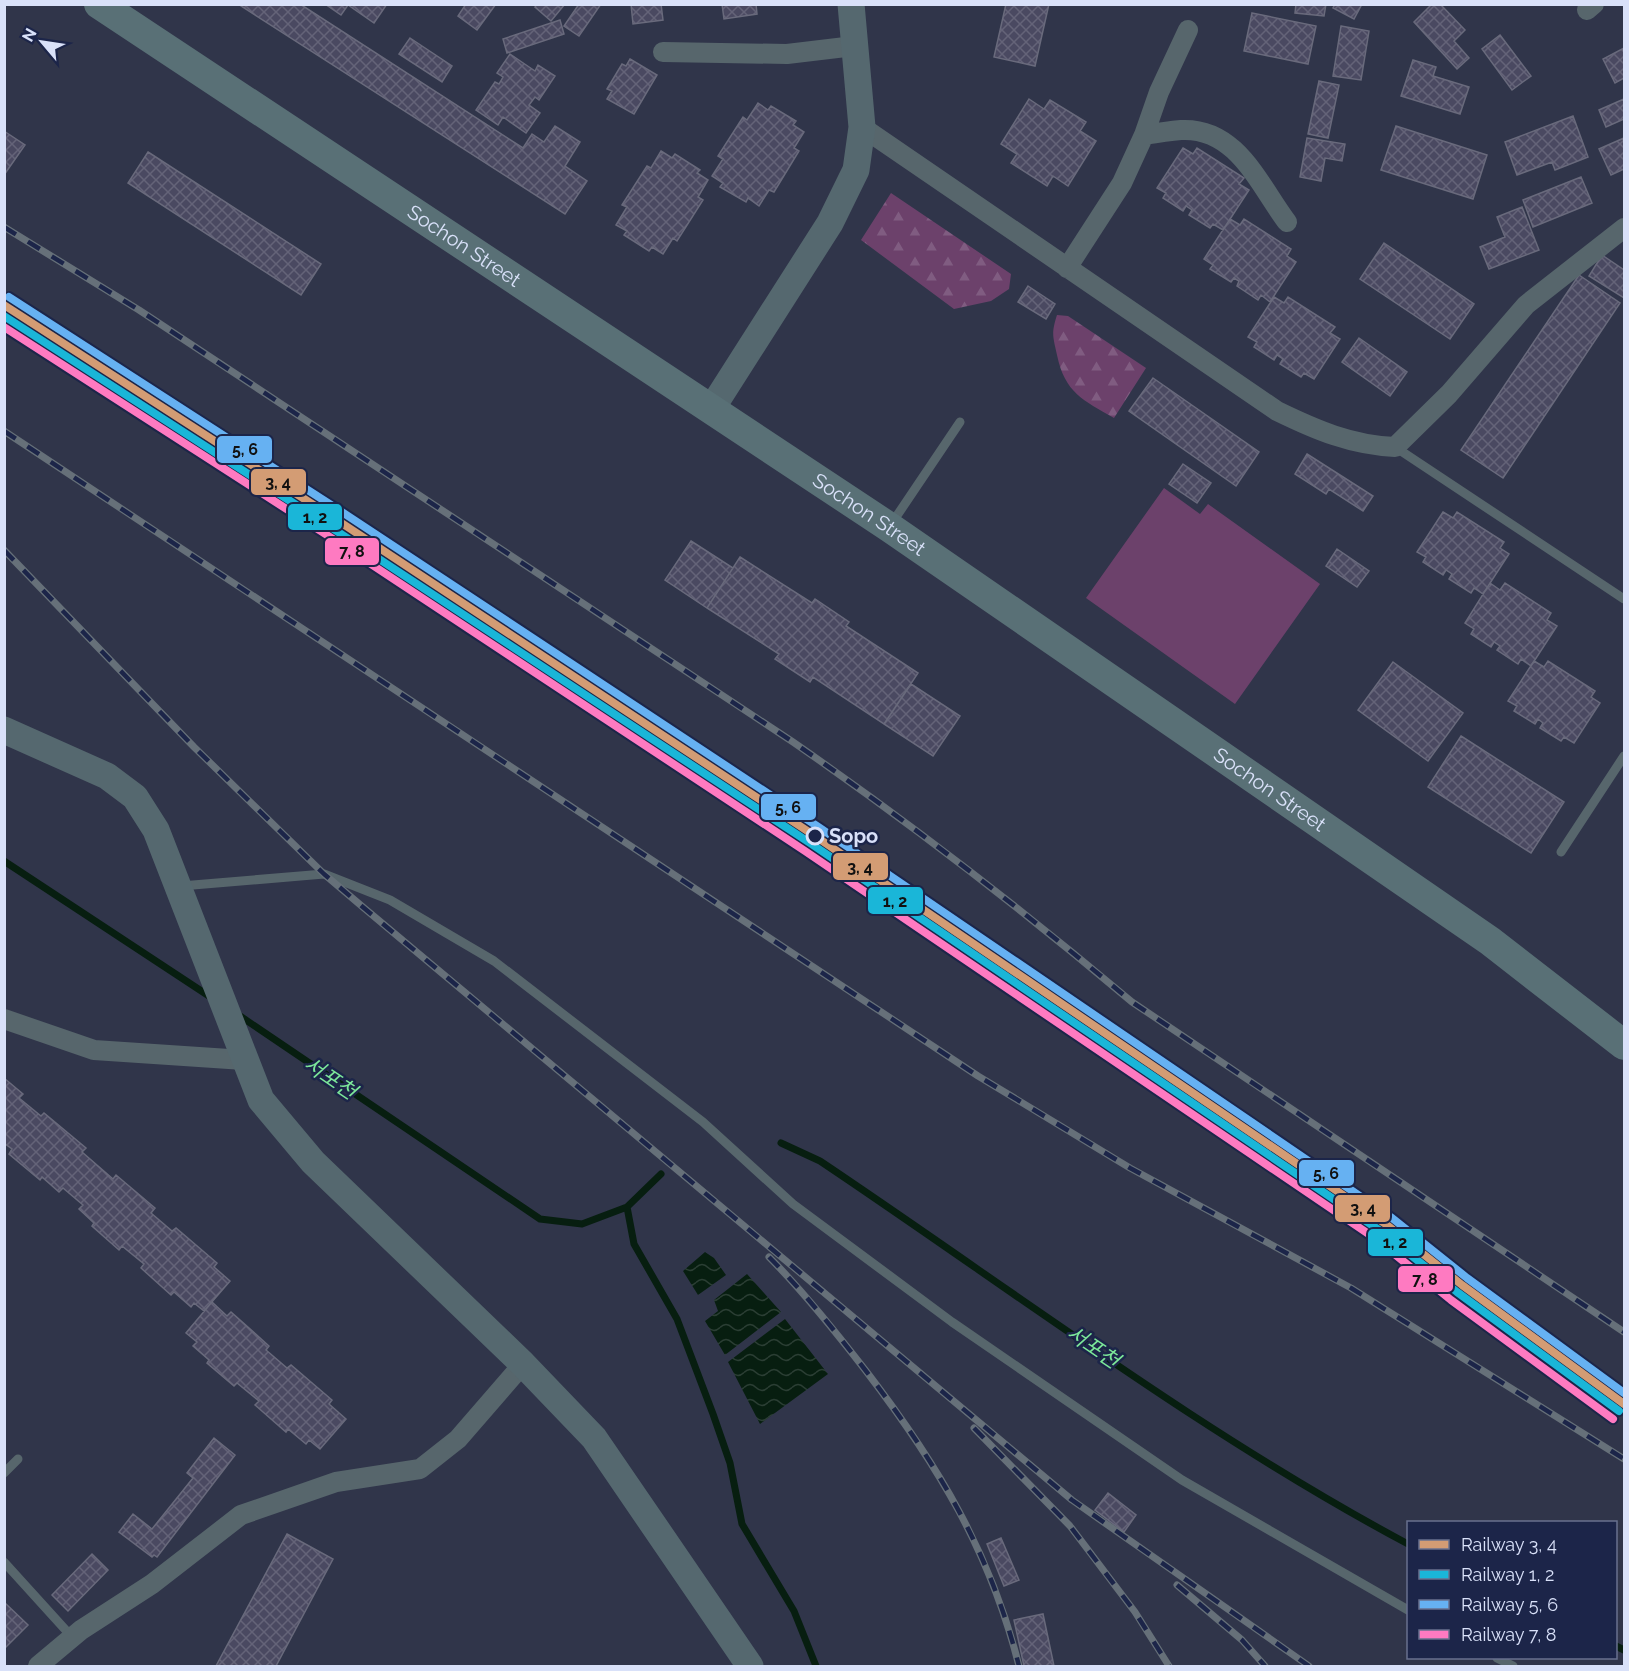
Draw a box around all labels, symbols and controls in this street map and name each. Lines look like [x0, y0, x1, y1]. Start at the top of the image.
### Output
north arrow [12, 12, 72, 72]
text: N [18, 25, 41, 45]
street label: Sochon Street [403, 200, 526, 292]
line badge: 5, 6 [216, 435, 273, 464]
text: 5, 6 [232, 440, 258, 459]
line badge: 3, 4 [250, 468, 307, 496]
street label: Sochon Street [808, 468, 931, 561]
text: 3, 4 [265, 473, 291, 492]
line badge: 1, 2 [287, 503, 343, 531]
text: 1, 2 [303, 508, 327, 527]
line badge: 7, 8 [324, 537, 380, 566]
text: 7, 8 [339, 542, 365, 561]
street label: Sochon Street [1209, 742, 1331, 837]
line badge: 5, 6 [760, 793, 817, 821]
text: 5, 6 [775, 798, 801, 817]
place label: Sopo [829, 824, 878, 848]
marker: Sopo [806, 827, 824, 845]
line badge: 3, 4 [832, 852, 889, 881]
text: 3, 4 [847, 858, 873, 877]
line badge: 1, 2 [867, 886, 924, 915]
text: 1, 2 [883, 892, 907, 911]
water label: 서포천 [299, 1051, 364, 1106]
line badge: 5, 6 [1298, 1159, 1355, 1187]
text: 5, 6 [1313, 1164, 1339, 1183]
line badge: 3, 4 [1334, 1194, 1391, 1223]
text: 3, 4 [1350, 1199, 1376, 1218]
line badge: 1, 2 [1367, 1228, 1424, 1257]
text: 1, 2 [1383, 1233, 1407, 1252]
line badge: 7, 8 [1397, 1265, 1454, 1293]
text: 7, 8 [1412, 1270, 1438, 1289]
water label: 서포천 [1062, 1320, 1127, 1375]
legend [1407, 1521, 1617, 1659]
text: Railway 3, 4 [1461, 1534, 1557, 1555]
text: Railway 1, 2 [1461, 1564, 1554, 1585]
text: Railway 5, 6 [1461, 1594, 1558, 1615]
text: Railway 7, 8 [1461, 1624, 1557, 1645]

